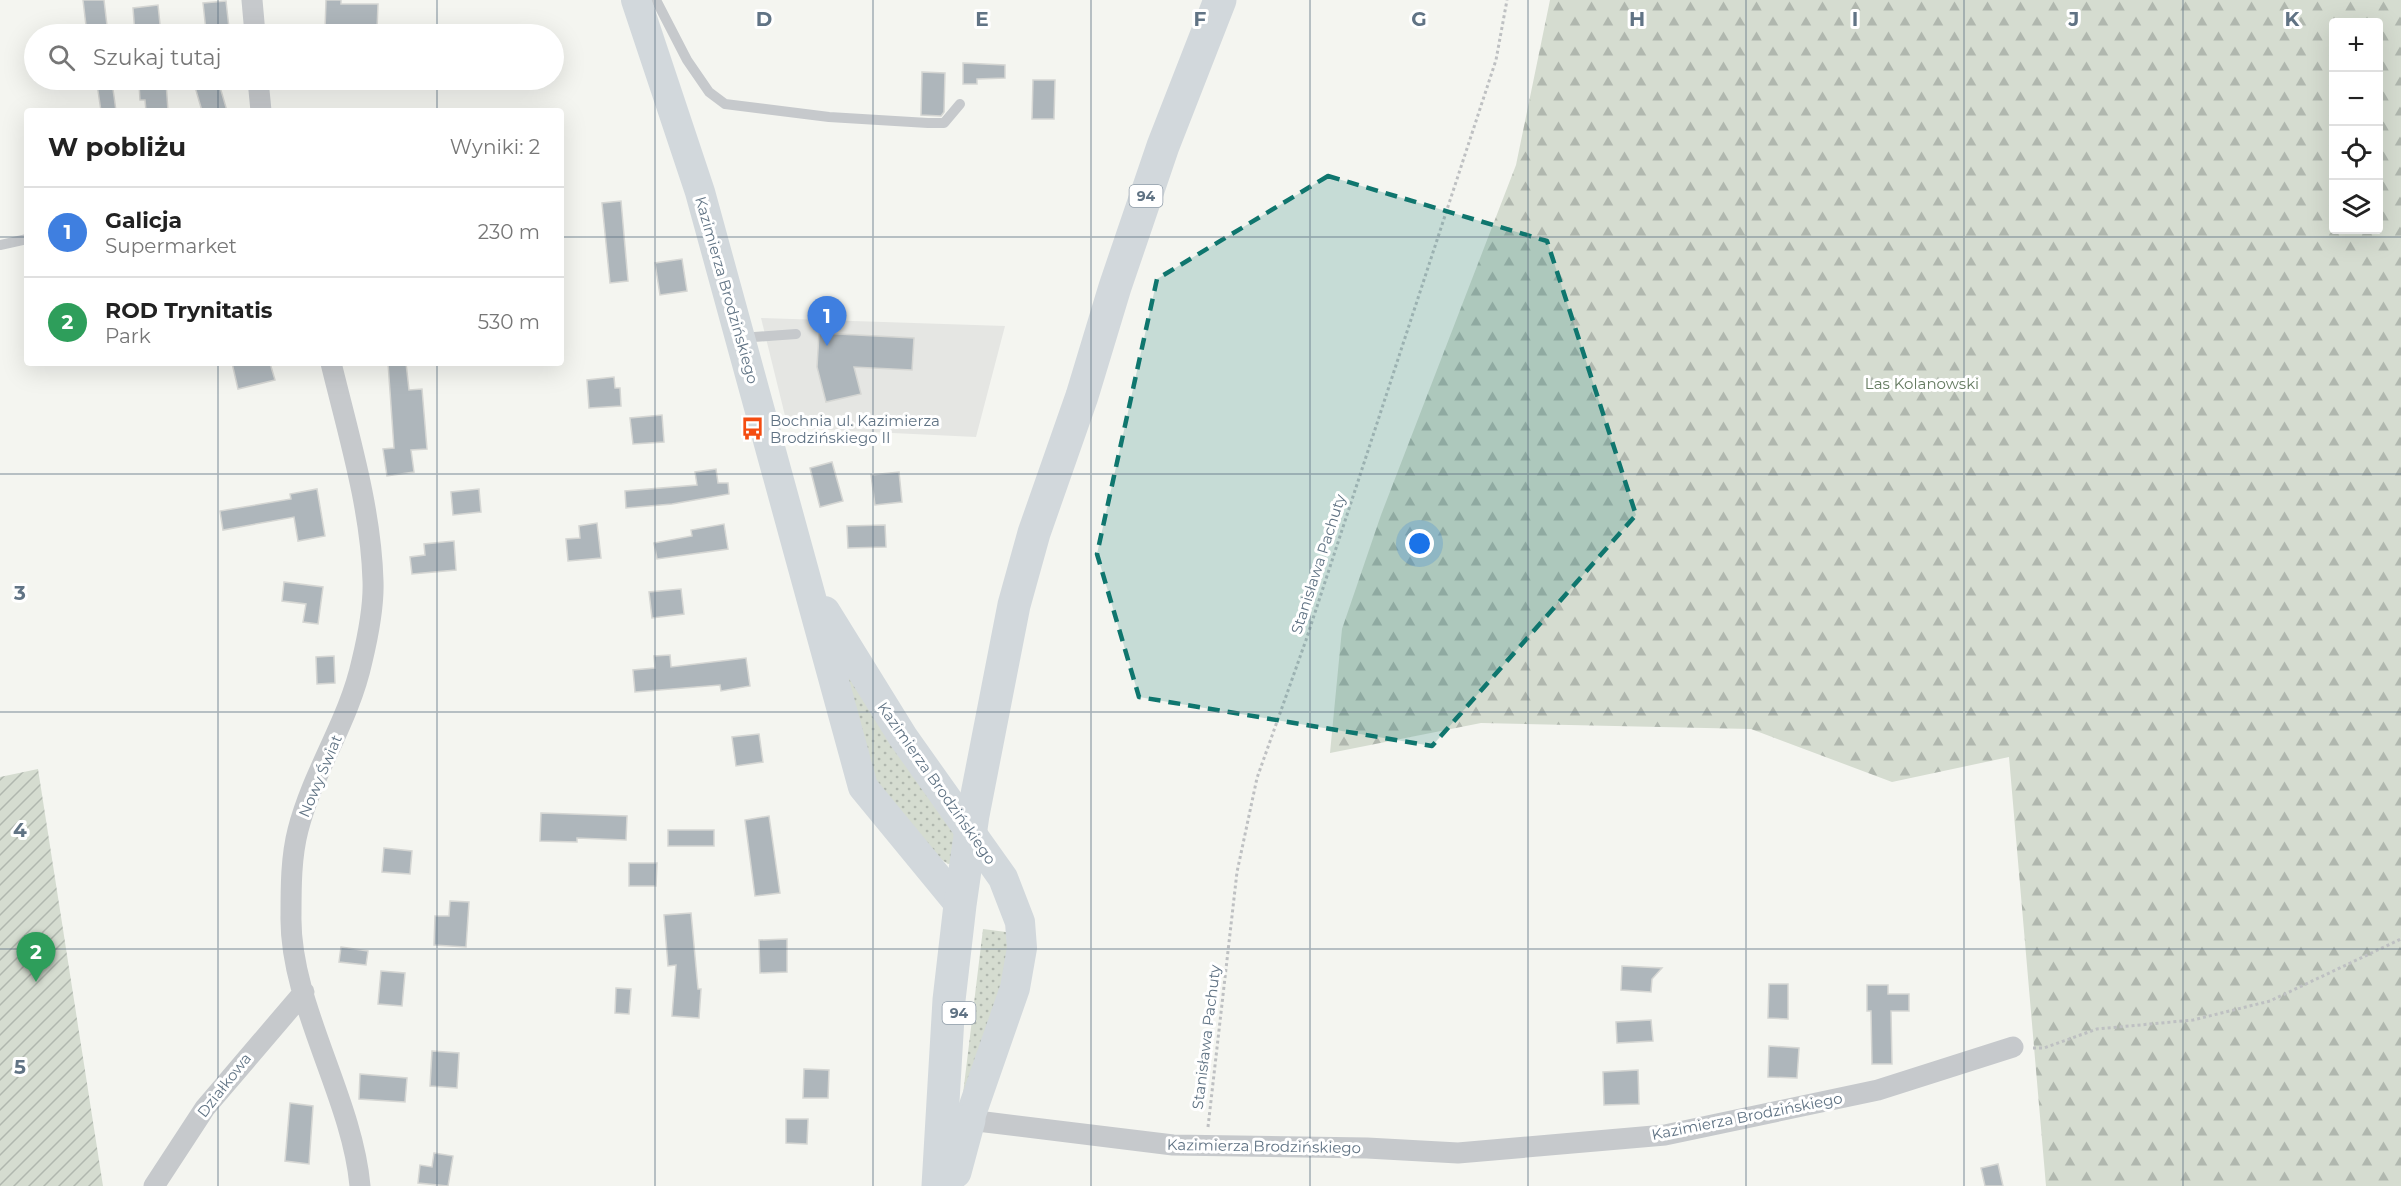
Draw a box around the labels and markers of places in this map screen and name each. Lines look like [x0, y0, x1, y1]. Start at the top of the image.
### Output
pin: 1 [808, 296, 846, 346]
place label: Bochnia ul. Kazimierza Brodzińskiego II [770, 411, 940, 447]
bus stop icon: Bochnia ul. Kazimierza Brodzińskiego II [739, 416, 765, 442]
pin: 2 [16, 932, 56, 982]

